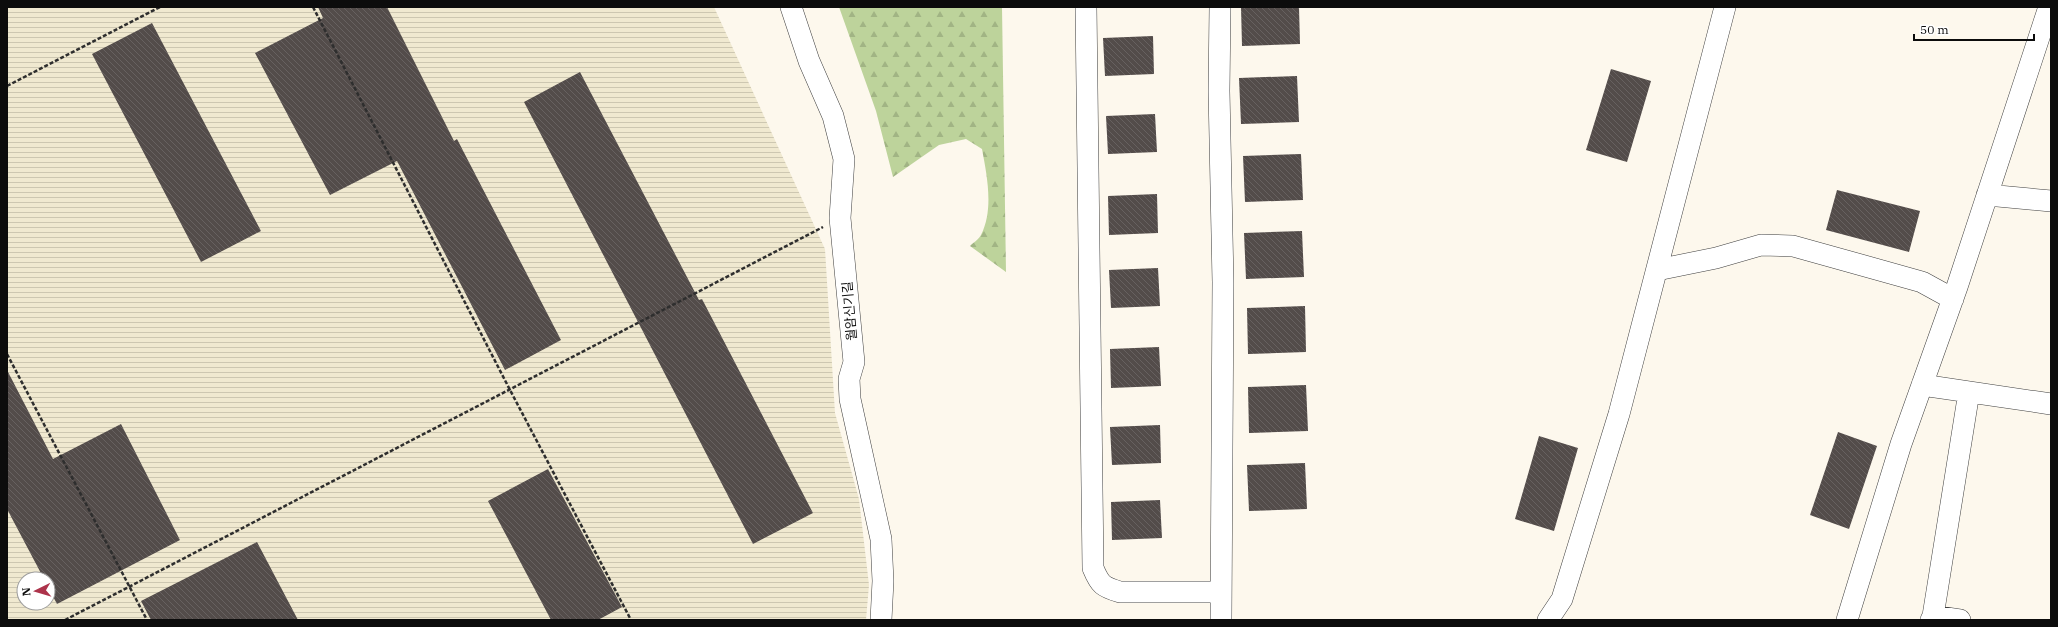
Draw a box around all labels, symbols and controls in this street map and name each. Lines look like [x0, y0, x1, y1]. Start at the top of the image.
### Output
scale bar [1914, 16, 2034, 42]
text: 50 m [1920, 22, 1949, 37]
street label: 월암신기길 [838, 280, 861, 341]
north arrow [16, 571, 56, 611]
text: N [19, 587, 33, 597]

